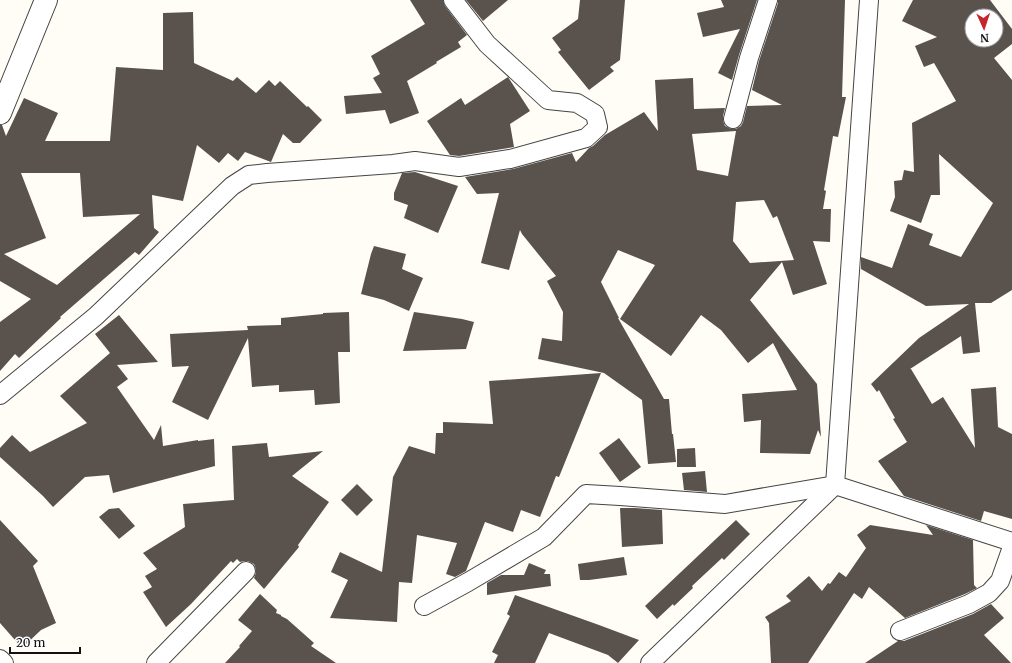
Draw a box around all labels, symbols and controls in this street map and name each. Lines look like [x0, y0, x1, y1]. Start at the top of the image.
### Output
north arrow [964, 8, 1004, 48]
text: N [980, 31, 989, 45]
scale bar [10, 629, 80, 655]
text: 20 m [16, 635, 45, 650]

